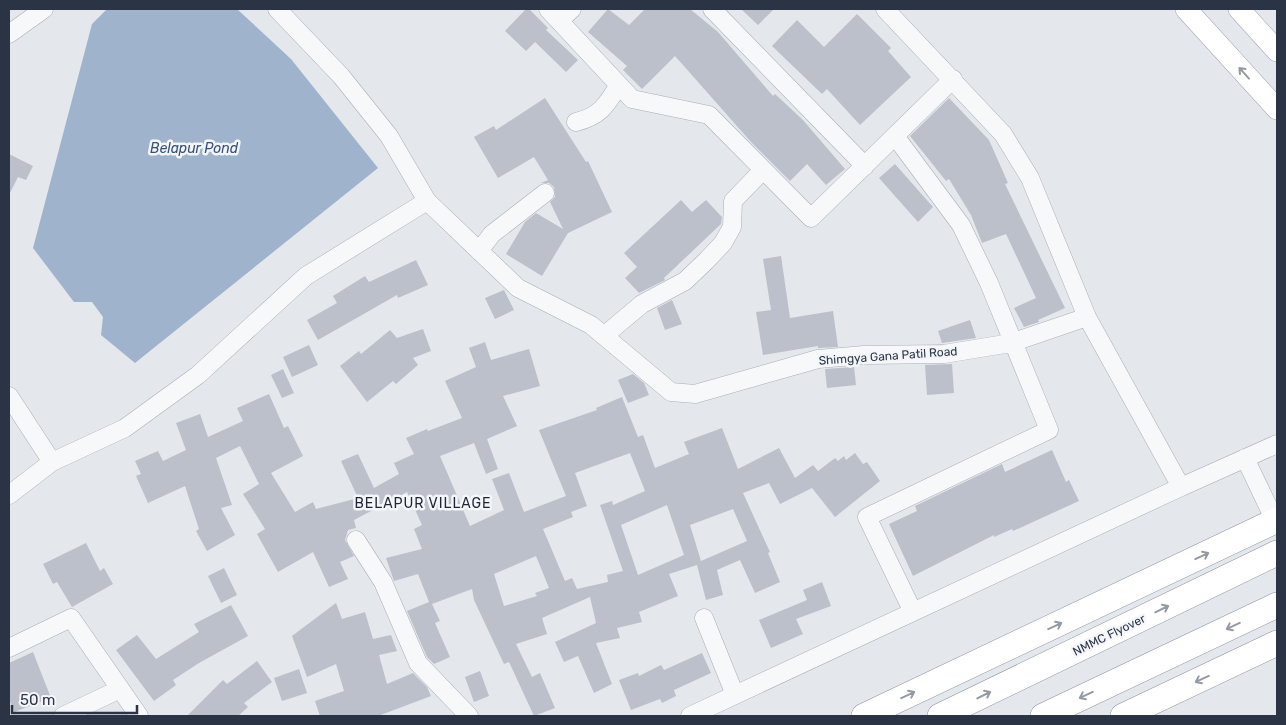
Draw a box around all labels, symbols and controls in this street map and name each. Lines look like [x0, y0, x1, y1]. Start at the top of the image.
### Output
one-way arrow [1239, 67, 1250, 80]
water label: Belapur Pond [150, 140, 239, 157]
street label: Shimgya Gana Patil Road [818, 344, 958, 368]
district label: BELAPUR VILLAGE [354, 495, 492, 512]
one-way arrow [1194, 551, 1209, 560]
one-way arrow [1154, 604, 1169, 613]
street label: NMMC Flyover [1070, 611, 1148, 659]
one-way arrow [1047, 620, 1062, 630]
one-way arrow [1226, 621, 1241, 631]
one-way arrow [1195, 675, 1210, 684]
scale bar [12, 682, 138, 714]
one-way arrow [901, 690, 916, 700]
one-way arrow [976, 690, 991, 699]
text: 50 m [20, 691, 55, 709]
one-way arrow [1079, 691, 1094, 701]

